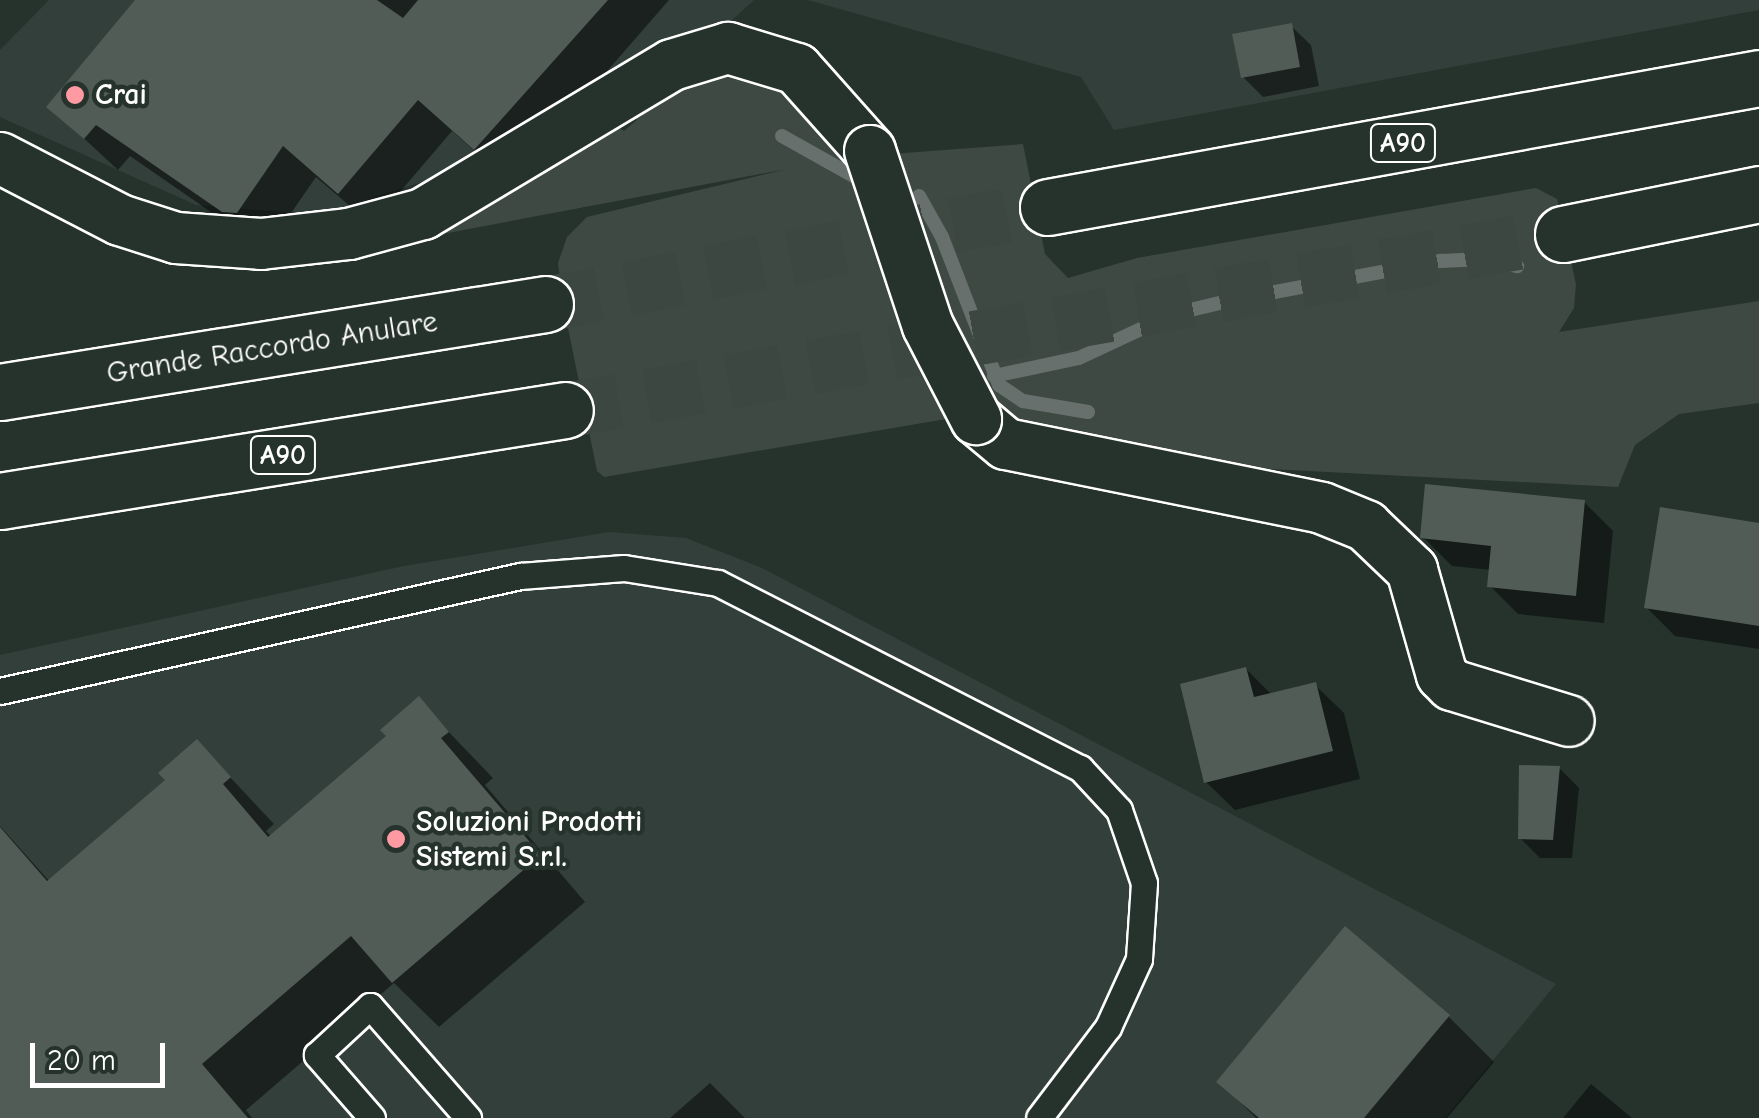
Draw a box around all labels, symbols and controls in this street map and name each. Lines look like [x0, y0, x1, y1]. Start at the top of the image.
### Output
place label: Crai [95, 77, 147, 113]
marker: Crai [64, 84, 86, 106]
road number: A90 [1368, 120, 1438, 166]
street label: Grande Raccordo Anulare [104, 304, 440, 392]
road number: A90 [248, 432, 318, 478]
place label: Soluzioni Prodotti Sistemi S.r.l. [416, 804, 642, 874]
marker: Soluzioni Prodotti Sistemi S.r.l. [385, 828, 407, 850]
scale bar [35, 1023, 170, 1085]
text: 20 m [47, 1043, 116, 1078]

